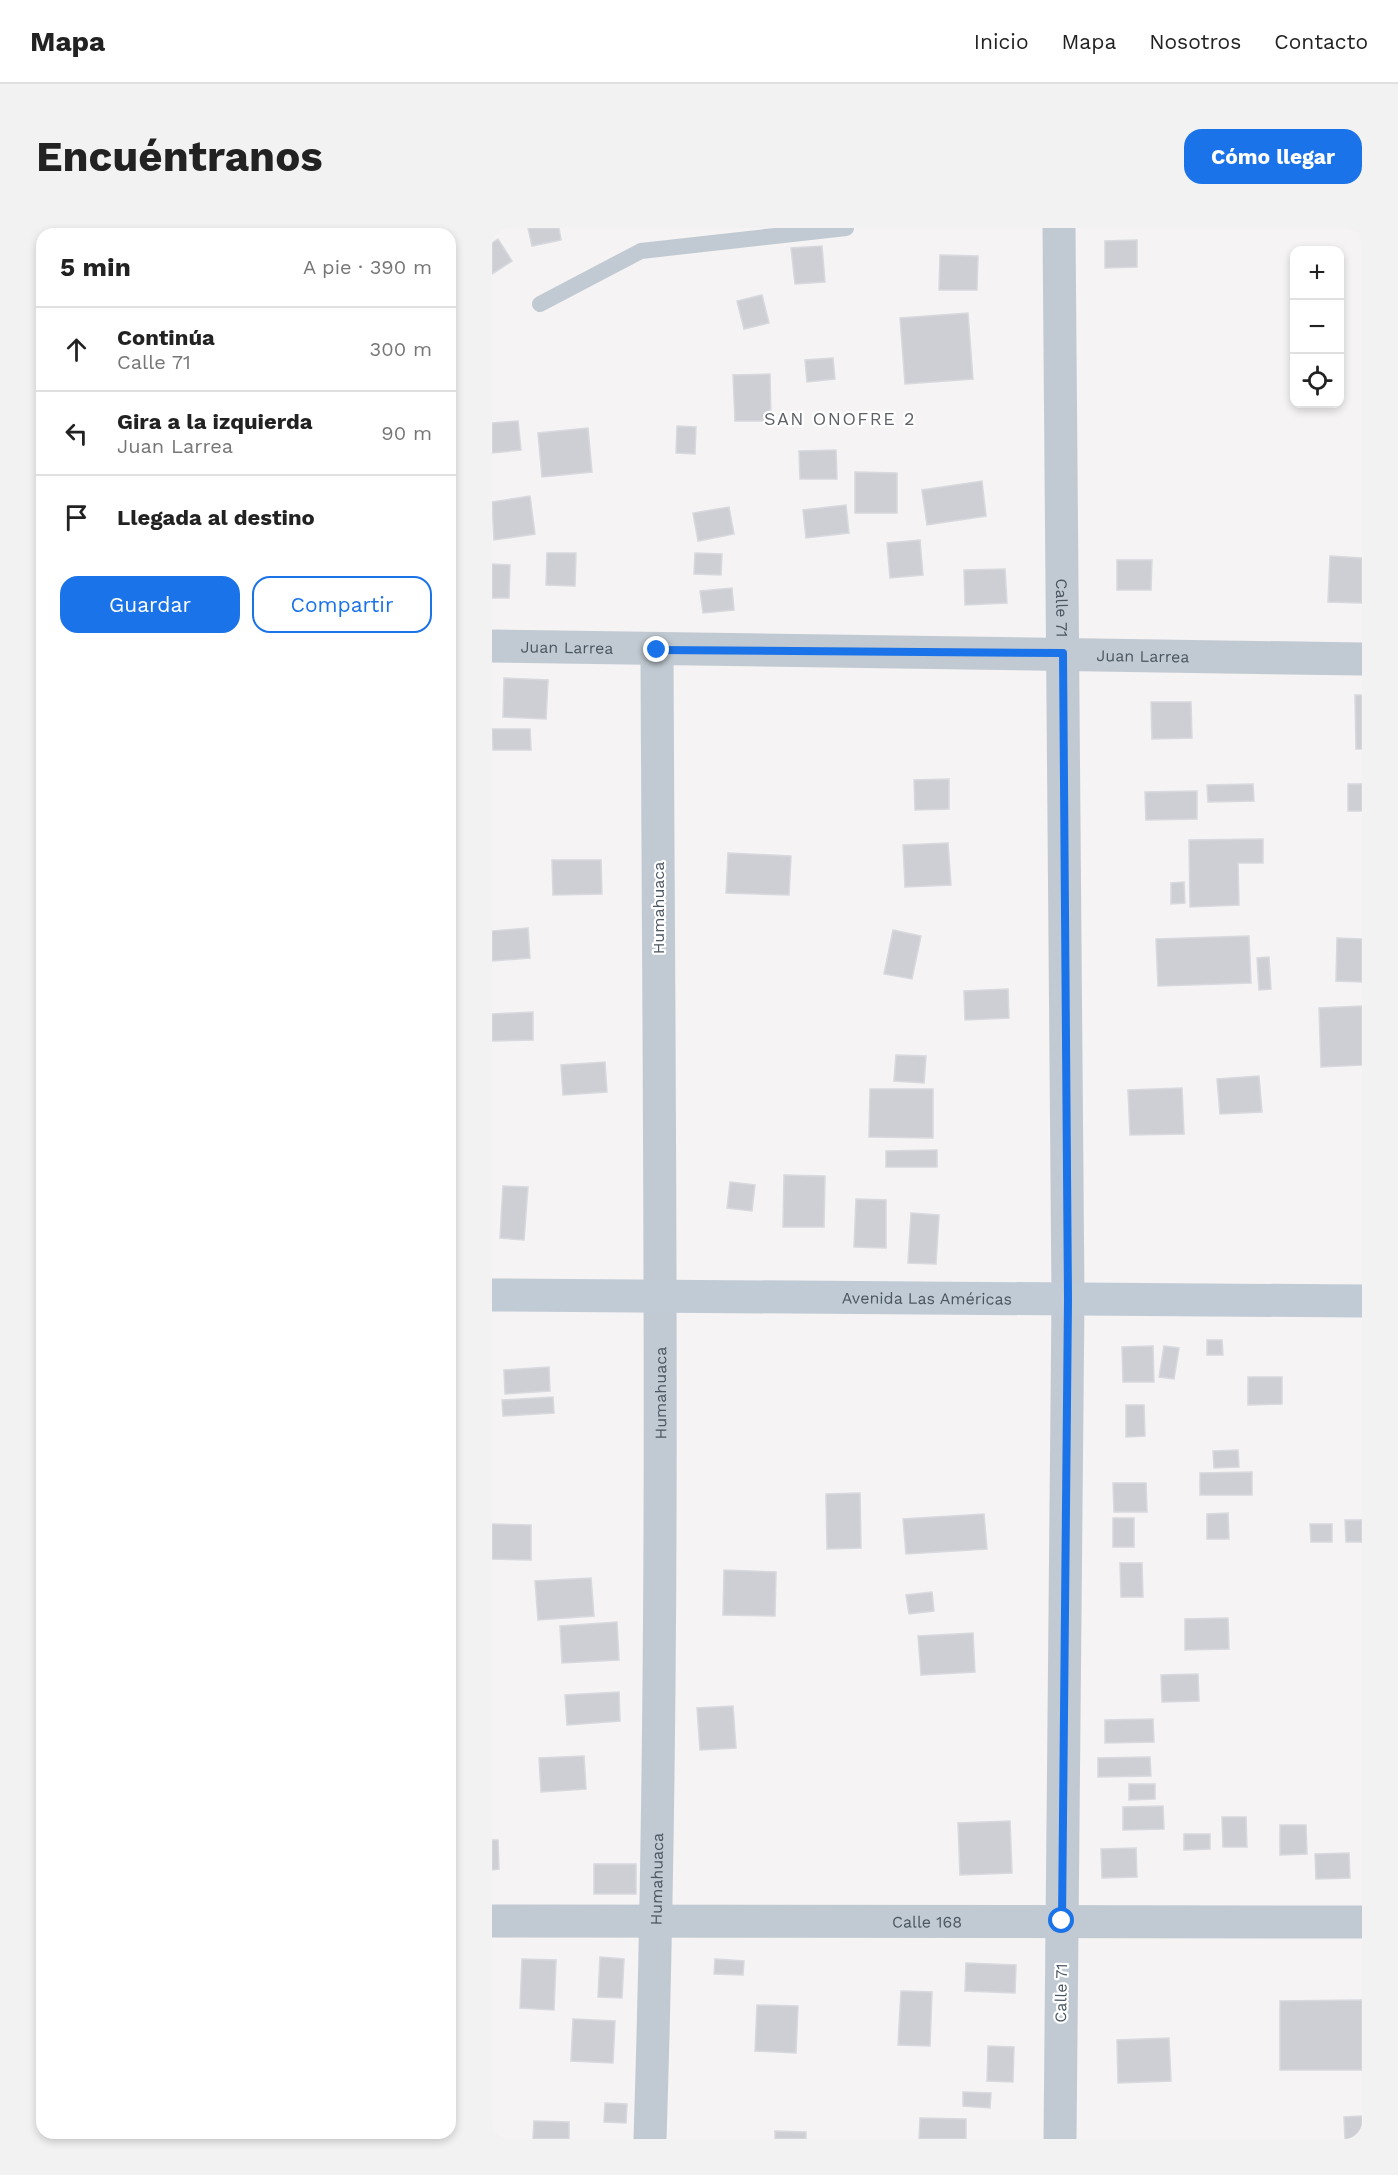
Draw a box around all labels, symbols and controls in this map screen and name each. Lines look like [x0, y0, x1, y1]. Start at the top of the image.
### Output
text: Mapa [30, 25, 105, 58]
text: Inicio [974, 29, 1029, 54]
text: Mapa [1062, 29, 1116, 54]
text: Nosotros [1149, 29, 1241, 54]
text: Contacto [1274, 29, 1368, 54]
button: Cómo llegar [1184, 129, 1362, 184]
text: Encuéntranos [36, 132, 323, 181]
map controls [1290, 246, 1344, 408]
button: + [1290, 246, 1344, 300]
text: 5 min [60, 252, 131, 282]
text: A pie · 390 m [303, 255, 432, 279]
button: − [1290, 300, 1344, 354]
text: Continúa [117, 325, 215, 350]
icon: ahead [60, 333, 93, 366]
text: 300 m [370, 337, 432, 361]
text: Calle 71 [117, 350, 191, 374]
button: locate [1290, 354, 1344, 408]
district label: SAN ONOFRE 2 [764, 408, 916, 429]
text: Gira a la izquierda [117, 409, 313, 434]
icon: left [60, 417, 93, 450]
text: 90 m [381, 421, 432, 445]
text: Juan Larrea [117, 434, 233, 458]
icon: arrive [60, 501, 93, 534]
text: Llegada al destino [117, 505, 315, 530]
button: Guardar [60, 576, 240, 633]
button: Compartir [252, 576, 432, 633]
street label: Calle 71 [1052, 578, 1072, 638]
route end [643, 636, 669, 662]
street label: Juan Larrea [520, 637, 614, 657]
street label: Juan Larrea [1096, 646, 1190, 666]
street label: Humahuaca [649, 862, 668, 954]
street label: Avenida Las Américas [842, 1288, 1012, 1308]
street label: Humahuaca [651, 1347, 670, 1439]
street label: Humahuaca [646, 1833, 667, 1926]
route start [1048, 1907, 1074, 1933]
street label: Calle 168 [892, 1912, 962, 1931]
street label: Calle 71 [1051, 1963, 1071, 2023]

